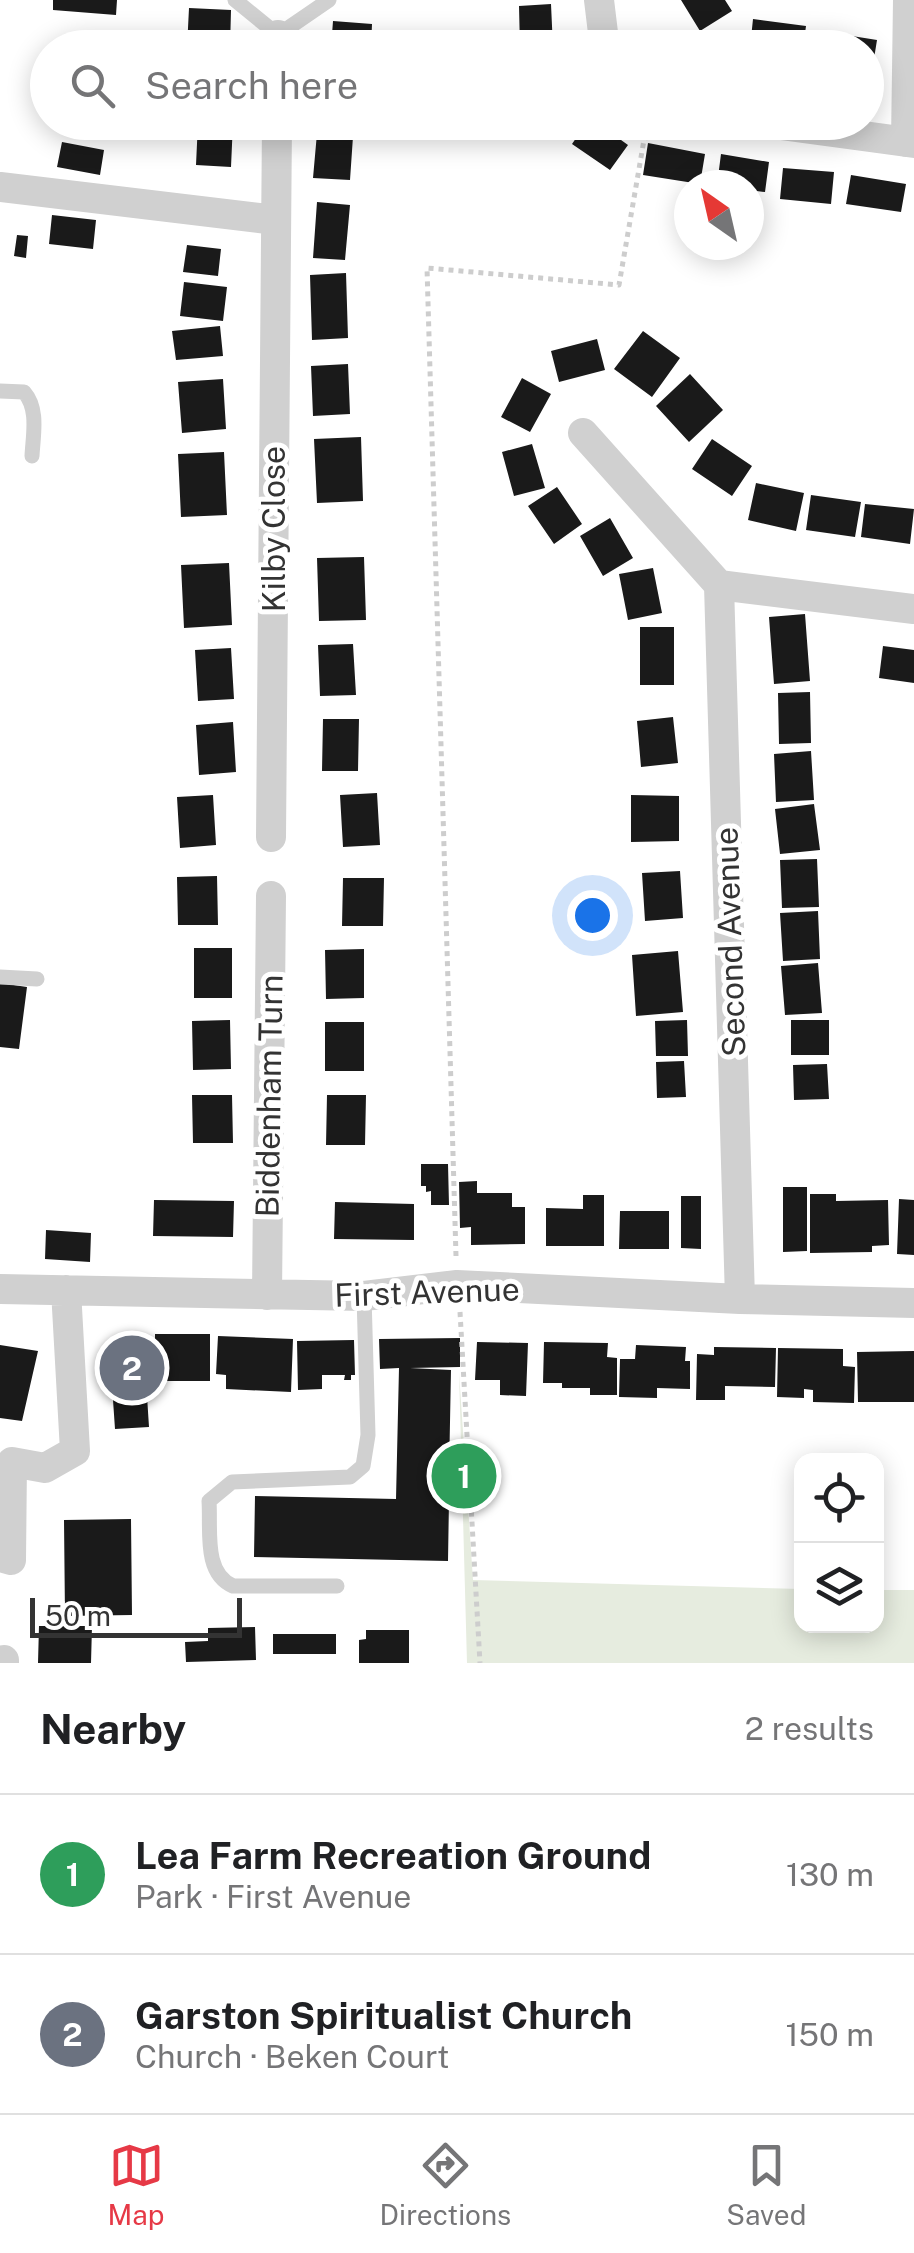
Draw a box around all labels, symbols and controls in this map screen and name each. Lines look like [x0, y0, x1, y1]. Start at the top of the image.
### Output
search box [30, 30, 884, 140]
icon: search [65, 58, 120, 113]
text: Search here [145, 63, 358, 108]
north arrow [674, 170, 764, 260]
street label: Kilby Close [255, 446, 292, 612]
street label: Second Avenue [707, 826, 753, 1058]
your location [567, 890, 618, 941]
street label: Biddenham Turn [248, 974, 290, 1218]
street label: First Avenue [334, 1270, 520, 1314]
pin: 2 [100, 1330, 164, 1406]
pin: 1 [432, 1438, 496, 1514]
map controls [794, 1453, 884, 1633]
button: locate [794, 1453, 884, 1543]
button: layers [794, 1543, 884, 1633]
scale bar [30, 1593, 242, 1638]
text: 50 m [45, 1599, 111, 1632]
text: Nearby [40, 1704, 186, 1753]
text: 2 results [745, 1710, 874, 1747]
text: Lea Farm Recreation Ground [135, 1833, 651, 1878]
text: 1 [66, 1856, 79, 1893]
text: 130 m [786, 1856, 874, 1893]
text: Park · First Avenue [135, 1878, 411, 1915]
text: Garston Spiritualist Church [135, 1993, 632, 2038]
text: 2 [62, 2016, 83, 2053]
text: 150 m [785, 2016, 874, 2053]
text: Church · Beken Court [135, 2038, 449, 2075]
tab: Map [108, 2138, 164, 2231]
tab: Directions [380, 2138, 511, 2231]
tab: Saved [726, 2138, 806, 2231]

